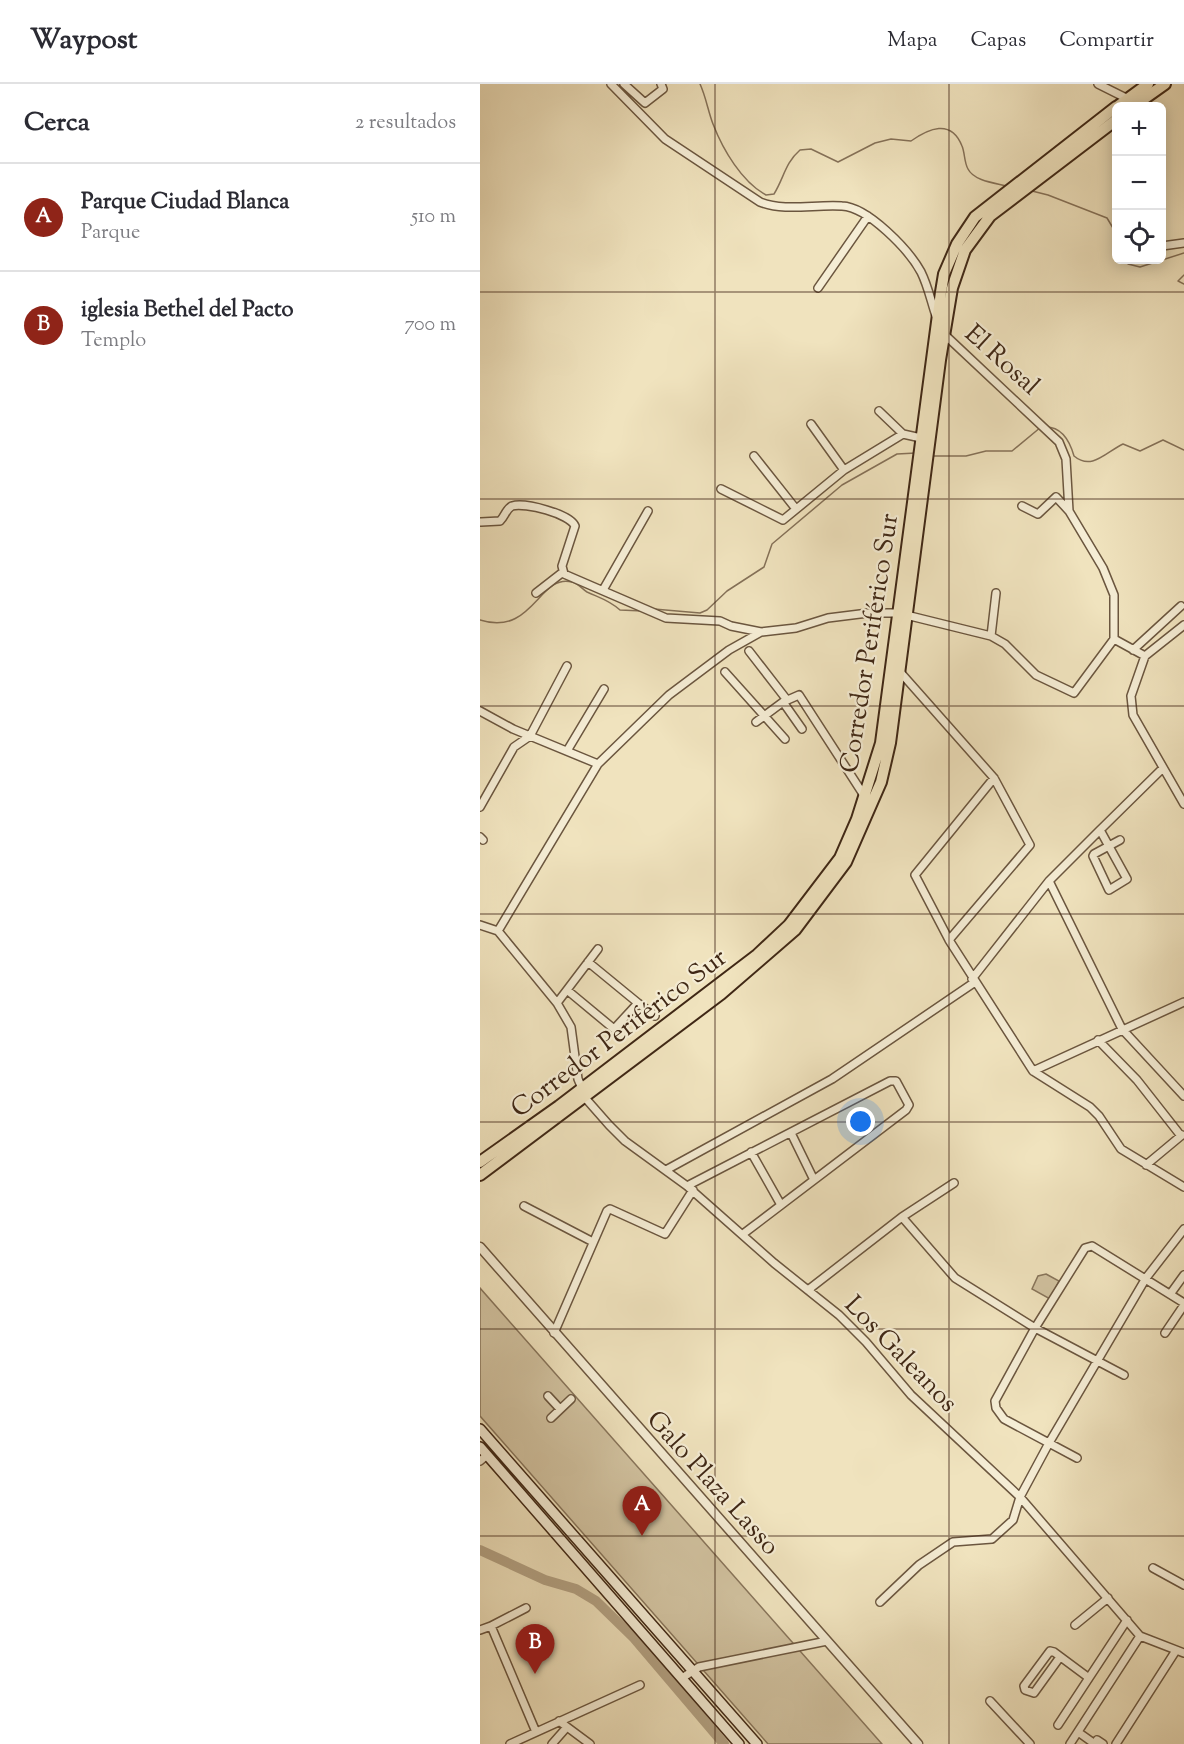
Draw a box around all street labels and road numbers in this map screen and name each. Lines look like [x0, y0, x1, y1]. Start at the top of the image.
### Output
street label: El Rosal [955, 317, 1047, 405]
street label: Corredor Periférico Sur [832, 511, 909, 776]
street label: Corredor Periférico Sur [504, 940, 736, 1128]
street label: Los Galeanos [835, 1288, 965, 1421]
street label: Galo Plaza Lasso [637, 1403, 787, 1564]

